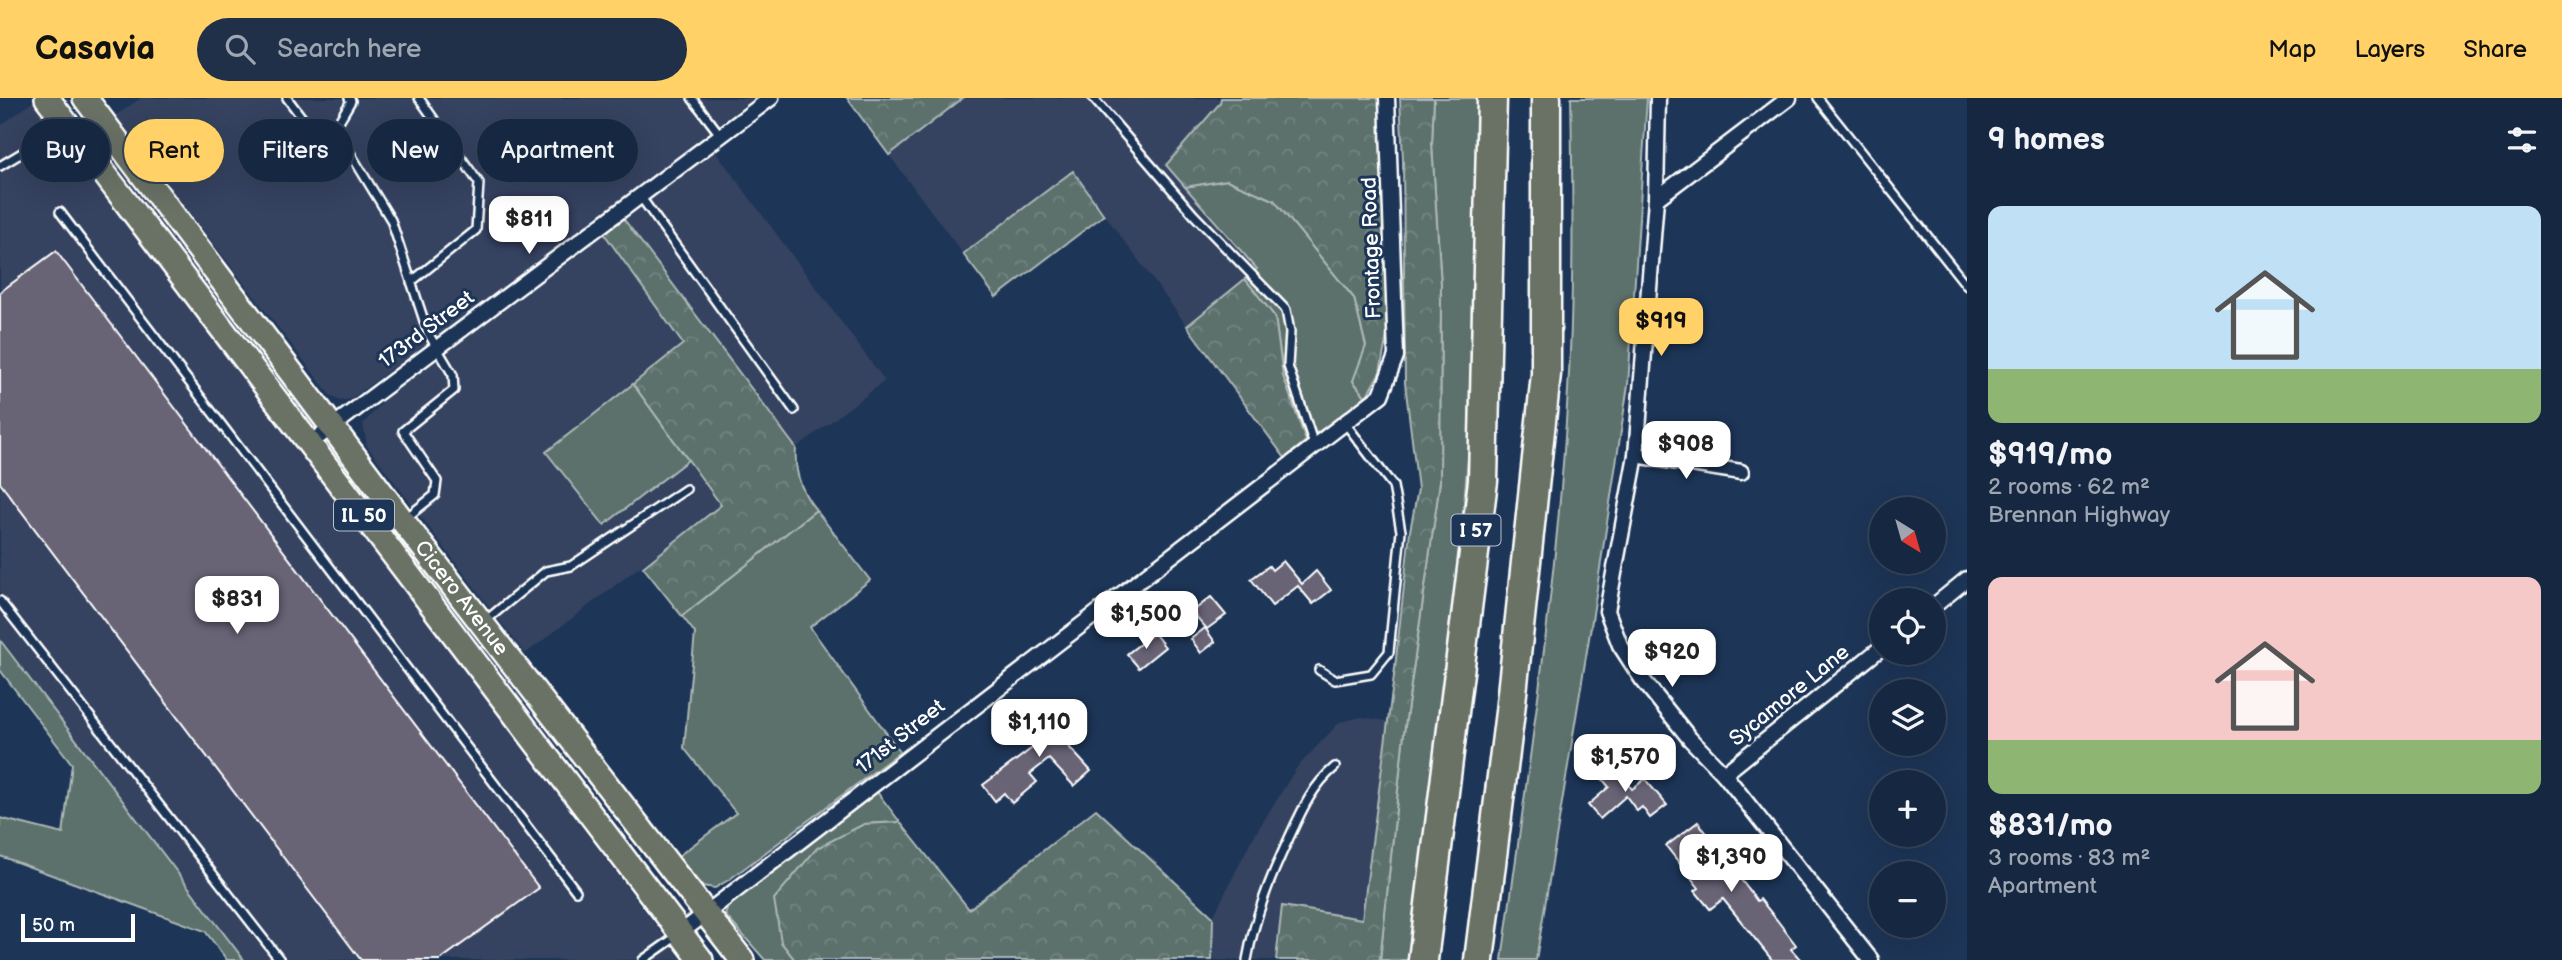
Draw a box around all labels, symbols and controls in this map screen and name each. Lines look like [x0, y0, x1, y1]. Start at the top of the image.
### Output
search box [197, 18, 687, 81]
text: Casavia [35, 29, 155, 69]
icon: search [221, 30, 259, 68]
text: Search here [277, 34, 421, 65]
text: Map [2268, 35, 2316, 64]
text: Layers [2354, 35, 2425, 64]
text: Share [2463, 35, 2527, 64]
chip: Buy [21, 119, 110, 182]
chip: Rent [124, 119, 224, 182]
chip: Filters [238, 119, 353, 182]
chip: New [367, 119, 463, 182]
chip: Apartment [477, 119, 638, 182]
icon: filters [2503, 121, 2541, 159]
text: 9 homes [1988, 122, 2105, 158]
street label: Frontage Road [1357, 176, 1386, 319]
pin: $811 [488, 197, 570, 256]
text: $811 [505, 205, 553, 233]
icon: home [2202, 252, 2328, 378]
street label: 173rd Street [373, 285, 480, 374]
pin: $919 [1620, 299, 1702, 358]
text: $919 [1635, 307, 1687, 335]
pin: $908 [1645, 422, 1727, 481]
text: $908 [1658, 430, 1714, 458]
text: $919/mo [1988, 437, 2112, 473]
text: 2 rooms · 62 m² [1988, 473, 2150, 501]
north arrow [1869, 497, 1946, 574]
map controls [1869, 497, 1946, 938]
road number: IL 50 [334, 500, 394, 530]
text: Brennan Highway [1988, 501, 2170, 529]
road number: I 57 [1452, 514, 1500, 546]
street label: Cicero Avenue [409, 535, 514, 661]
pin: $831 [196, 576, 278, 636]
text: $831 [211, 585, 263, 613]
button: locate [1869, 588, 1946, 665]
pin: $1,500 [1089, 592, 1203, 651]
text: $1,500 [1110, 600, 1182, 628]
icon: home [2202, 623, 2328, 749]
pin: $920 [1631, 630, 1713, 689]
text: $920 [1644, 638, 1700, 666]
street label: Sycamore Lane [1724, 639, 1854, 751]
button: layers [1869, 679, 1946, 756]
street label: 171st Street [851, 693, 950, 779]
pin: $1,110 [982, 700, 1096, 759]
text: $1,110 [1007, 708, 1071, 736]
pin: $1,570 [1568, 734, 1682, 794]
text: $1,570 [1590, 743, 1660, 771]
button: + [1869, 770, 1946, 847]
text: $831/mo [1988, 808, 2113, 844]
pin: $1,390 [1674, 834, 1788, 894]
text: $1,390 [1695, 843, 1767, 871]
text: 3 rooms · 83 m² [1988, 844, 2150, 872]
button: − [1869, 861, 1946, 938]
text: Apartment [1988, 872, 2097, 900]
scale bar [21, 911, 135, 943]
text: 50 m [32, 914, 75, 937]

